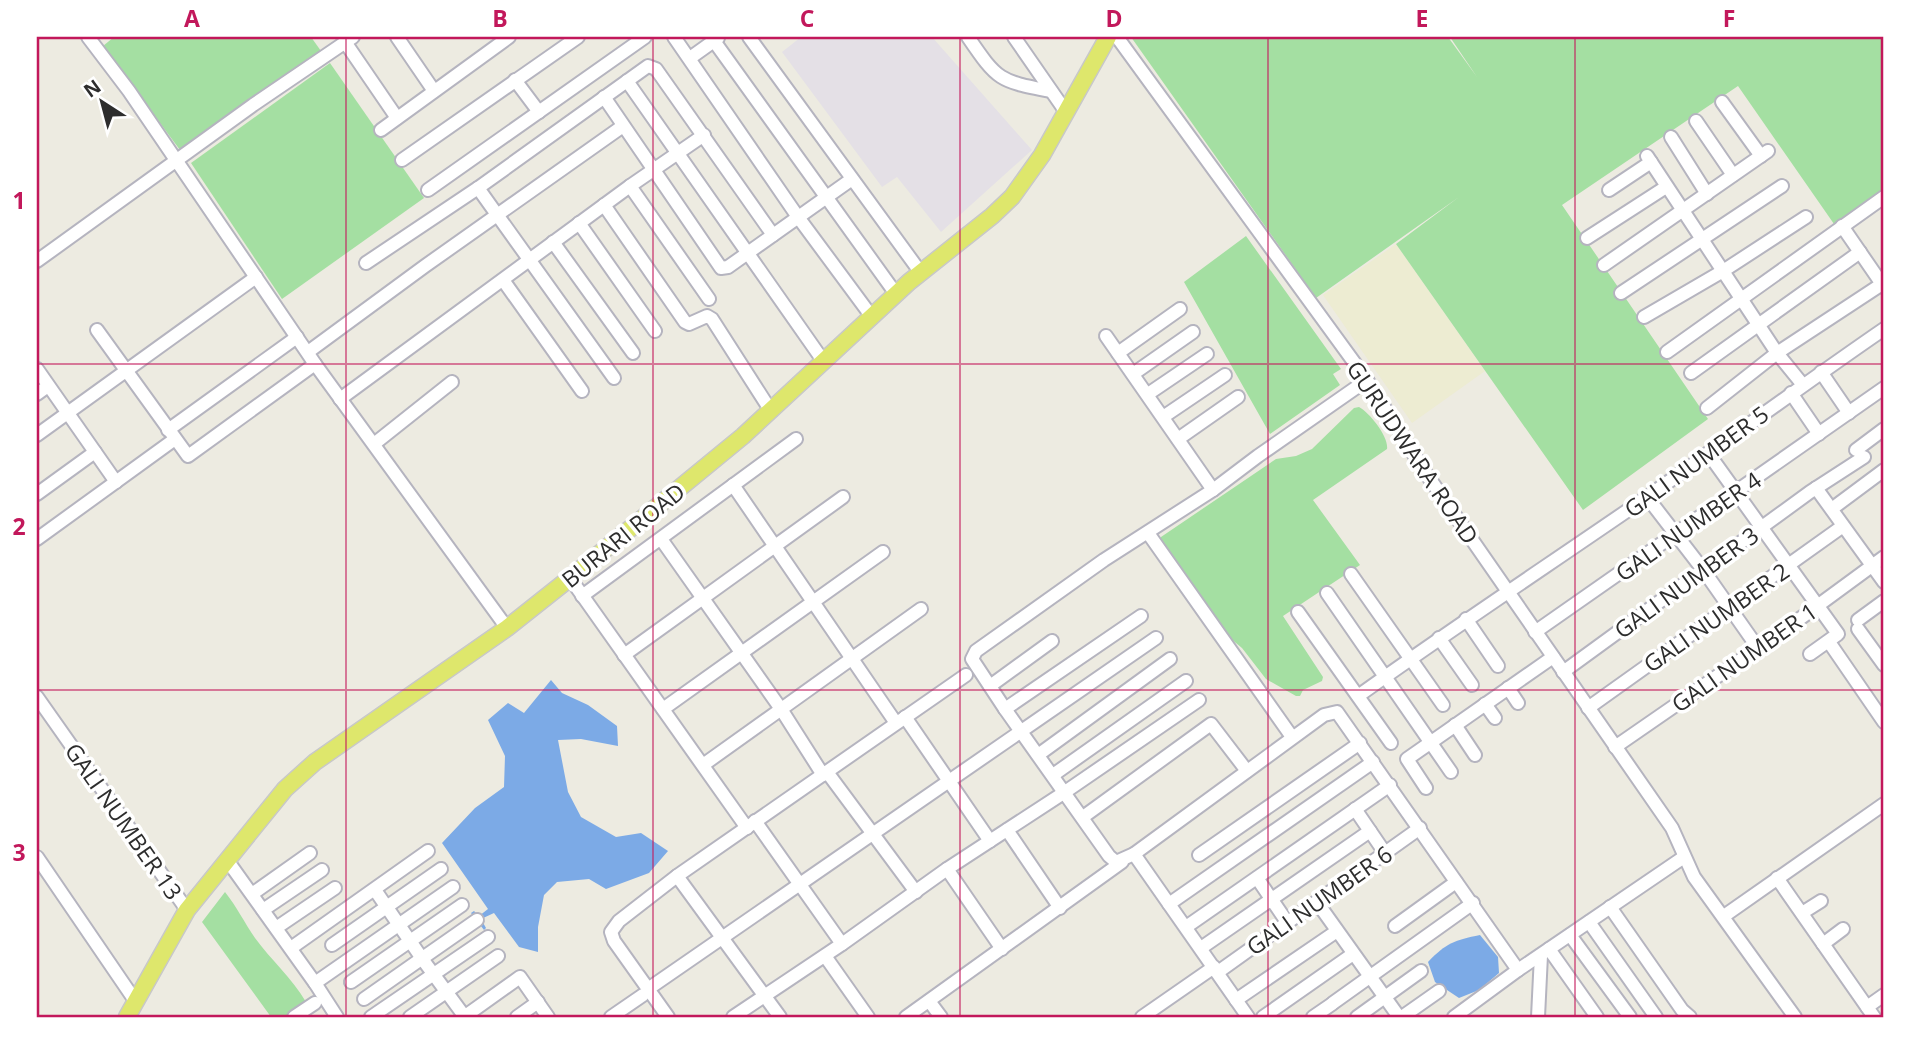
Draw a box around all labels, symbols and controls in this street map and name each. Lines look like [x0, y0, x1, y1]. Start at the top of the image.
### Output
text: A [184, 2, 200, 34]
text: B [492, 2, 508, 34]
text: C [800, 2, 814, 34]
text: D [1105, 2, 1123, 34]
text: E [1416, 2, 1428, 34]
text: F [1723, 2, 1735, 34]
north arrow [66, 66, 136, 136]
text: N [78, 73, 106, 103]
text: 1 [12, 184, 26, 216]
street label: GURUDWARA ROAD [1340, 354, 1486, 550]
street label: GALI NUMBER 5 [1617, 398, 1775, 524]
street label: GALI NUMBER 4 [1609, 464, 1767, 588]
street label: BURARI ROAD [555, 475, 691, 595]
text: 2 [12, 510, 26, 542]
street label: GALI NUMBER 3 [1607, 519, 1765, 645]
street label: GALI NUMBER 2 [1637, 555, 1795, 679]
street label: GALI NUMBER 1 [1665, 595, 1823, 719]
street label: GALI NUMBER 13 [58, 736, 190, 906]
text: 3 [12, 836, 26, 868]
street label: GALI NUMBER 6 [1240, 838, 1398, 962]

